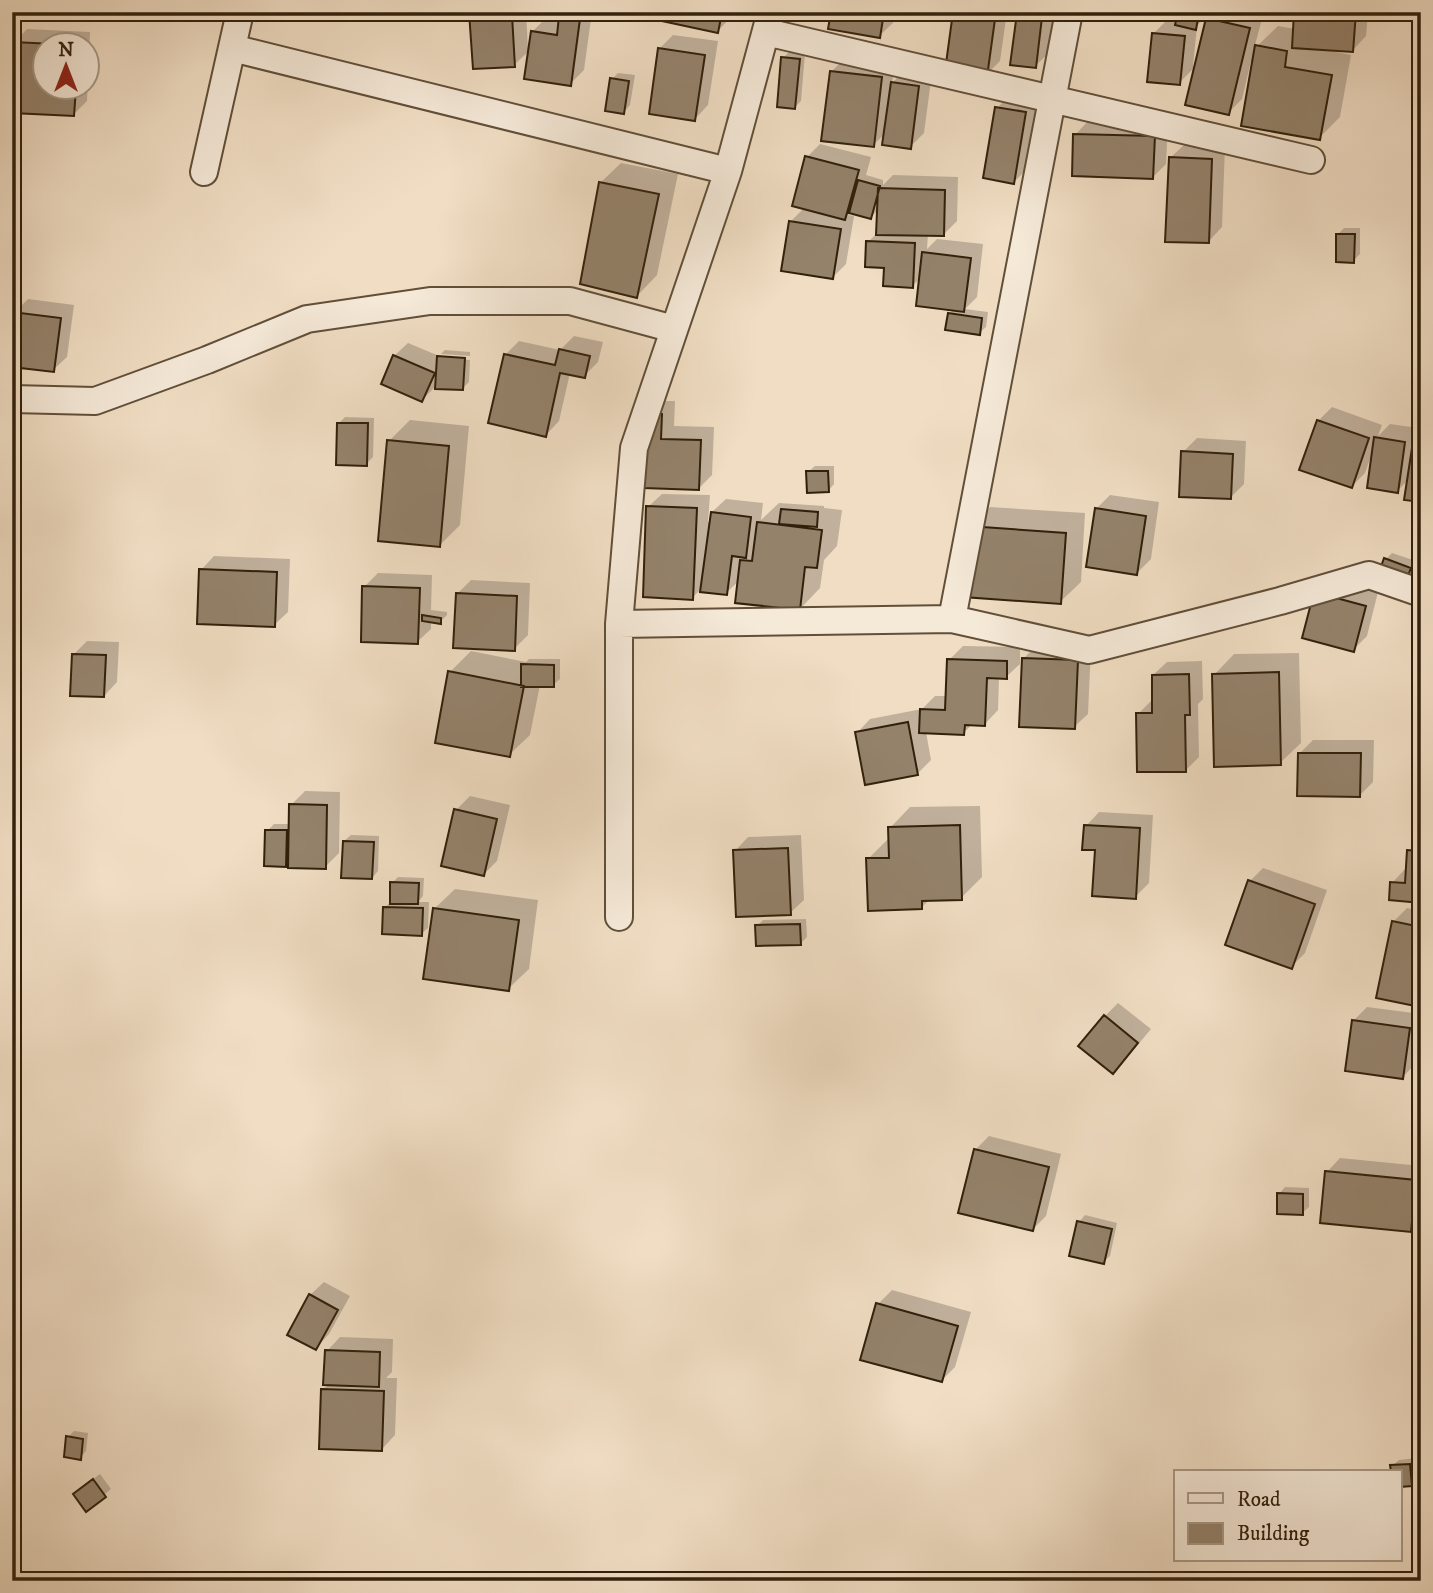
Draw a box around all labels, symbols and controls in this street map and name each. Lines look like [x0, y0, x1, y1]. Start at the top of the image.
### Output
north arrow [32, 32, 102, 102]
text: N [58, 39, 74, 62]
legend [1174, 1470, 1402, 1562]
text: Road [1237, 1487, 1281, 1513]
text: Building [1237, 1521, 1310, 1547]

